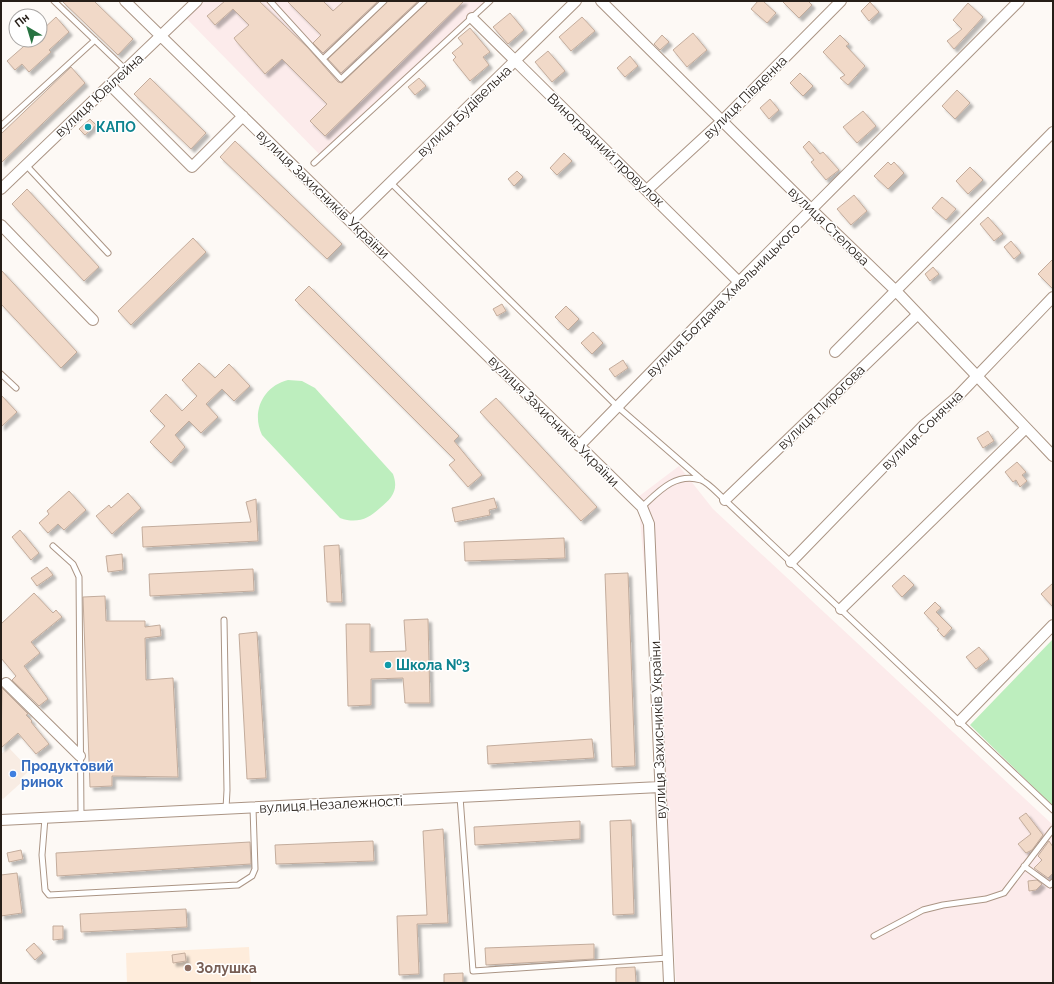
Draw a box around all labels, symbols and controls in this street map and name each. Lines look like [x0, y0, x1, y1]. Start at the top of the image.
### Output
north arrow [8, 8, 48, 48]
text: Пн [12, 11, 32, 30]
street label: вулиця Ювілейна [52, 50, 146, 140]
street label: вулиця Південна [700, 52, 790, 142]
street label: вулиця Будівельна [414, 62, 514, 160]
street label: Виноградний провулок [544, 90, 668, 210]
place label: КАПО [96, 119, 136, 135]
marker: КАПО [83, 122, 93, 132]
street label: вулиця Захисників України [253, 126, 393, 262]
street label: вулиця Степова [785, 183, 873, 269]
street label: вулиця Богдана Хмельницького [643, 220, 803, 380]
street label: вулиця Захисників України [485, 352, 623, 490]
street label: вулиця Пирогова [774, 361, 868, 453]
street label: вулиця Сонячна [878, 387, 966, 473]
street label: вулиця Захисників України [647, 641, 669, 819]
place label: Школа №3 [396, 657, 470, 673]
marker: Школа №3 [383, 660, 393, 670]
place label: Продуктовий ринок [21, 758, 114, 790]
marker: Продуктовий ринок [8, 769, 18, 779]
street label: вулиця Незалежності [259, 792, 403, 816]
place label: Золушка [196, 960, 257, 976]
marker: Золушка [183, 963, 193, 973]

